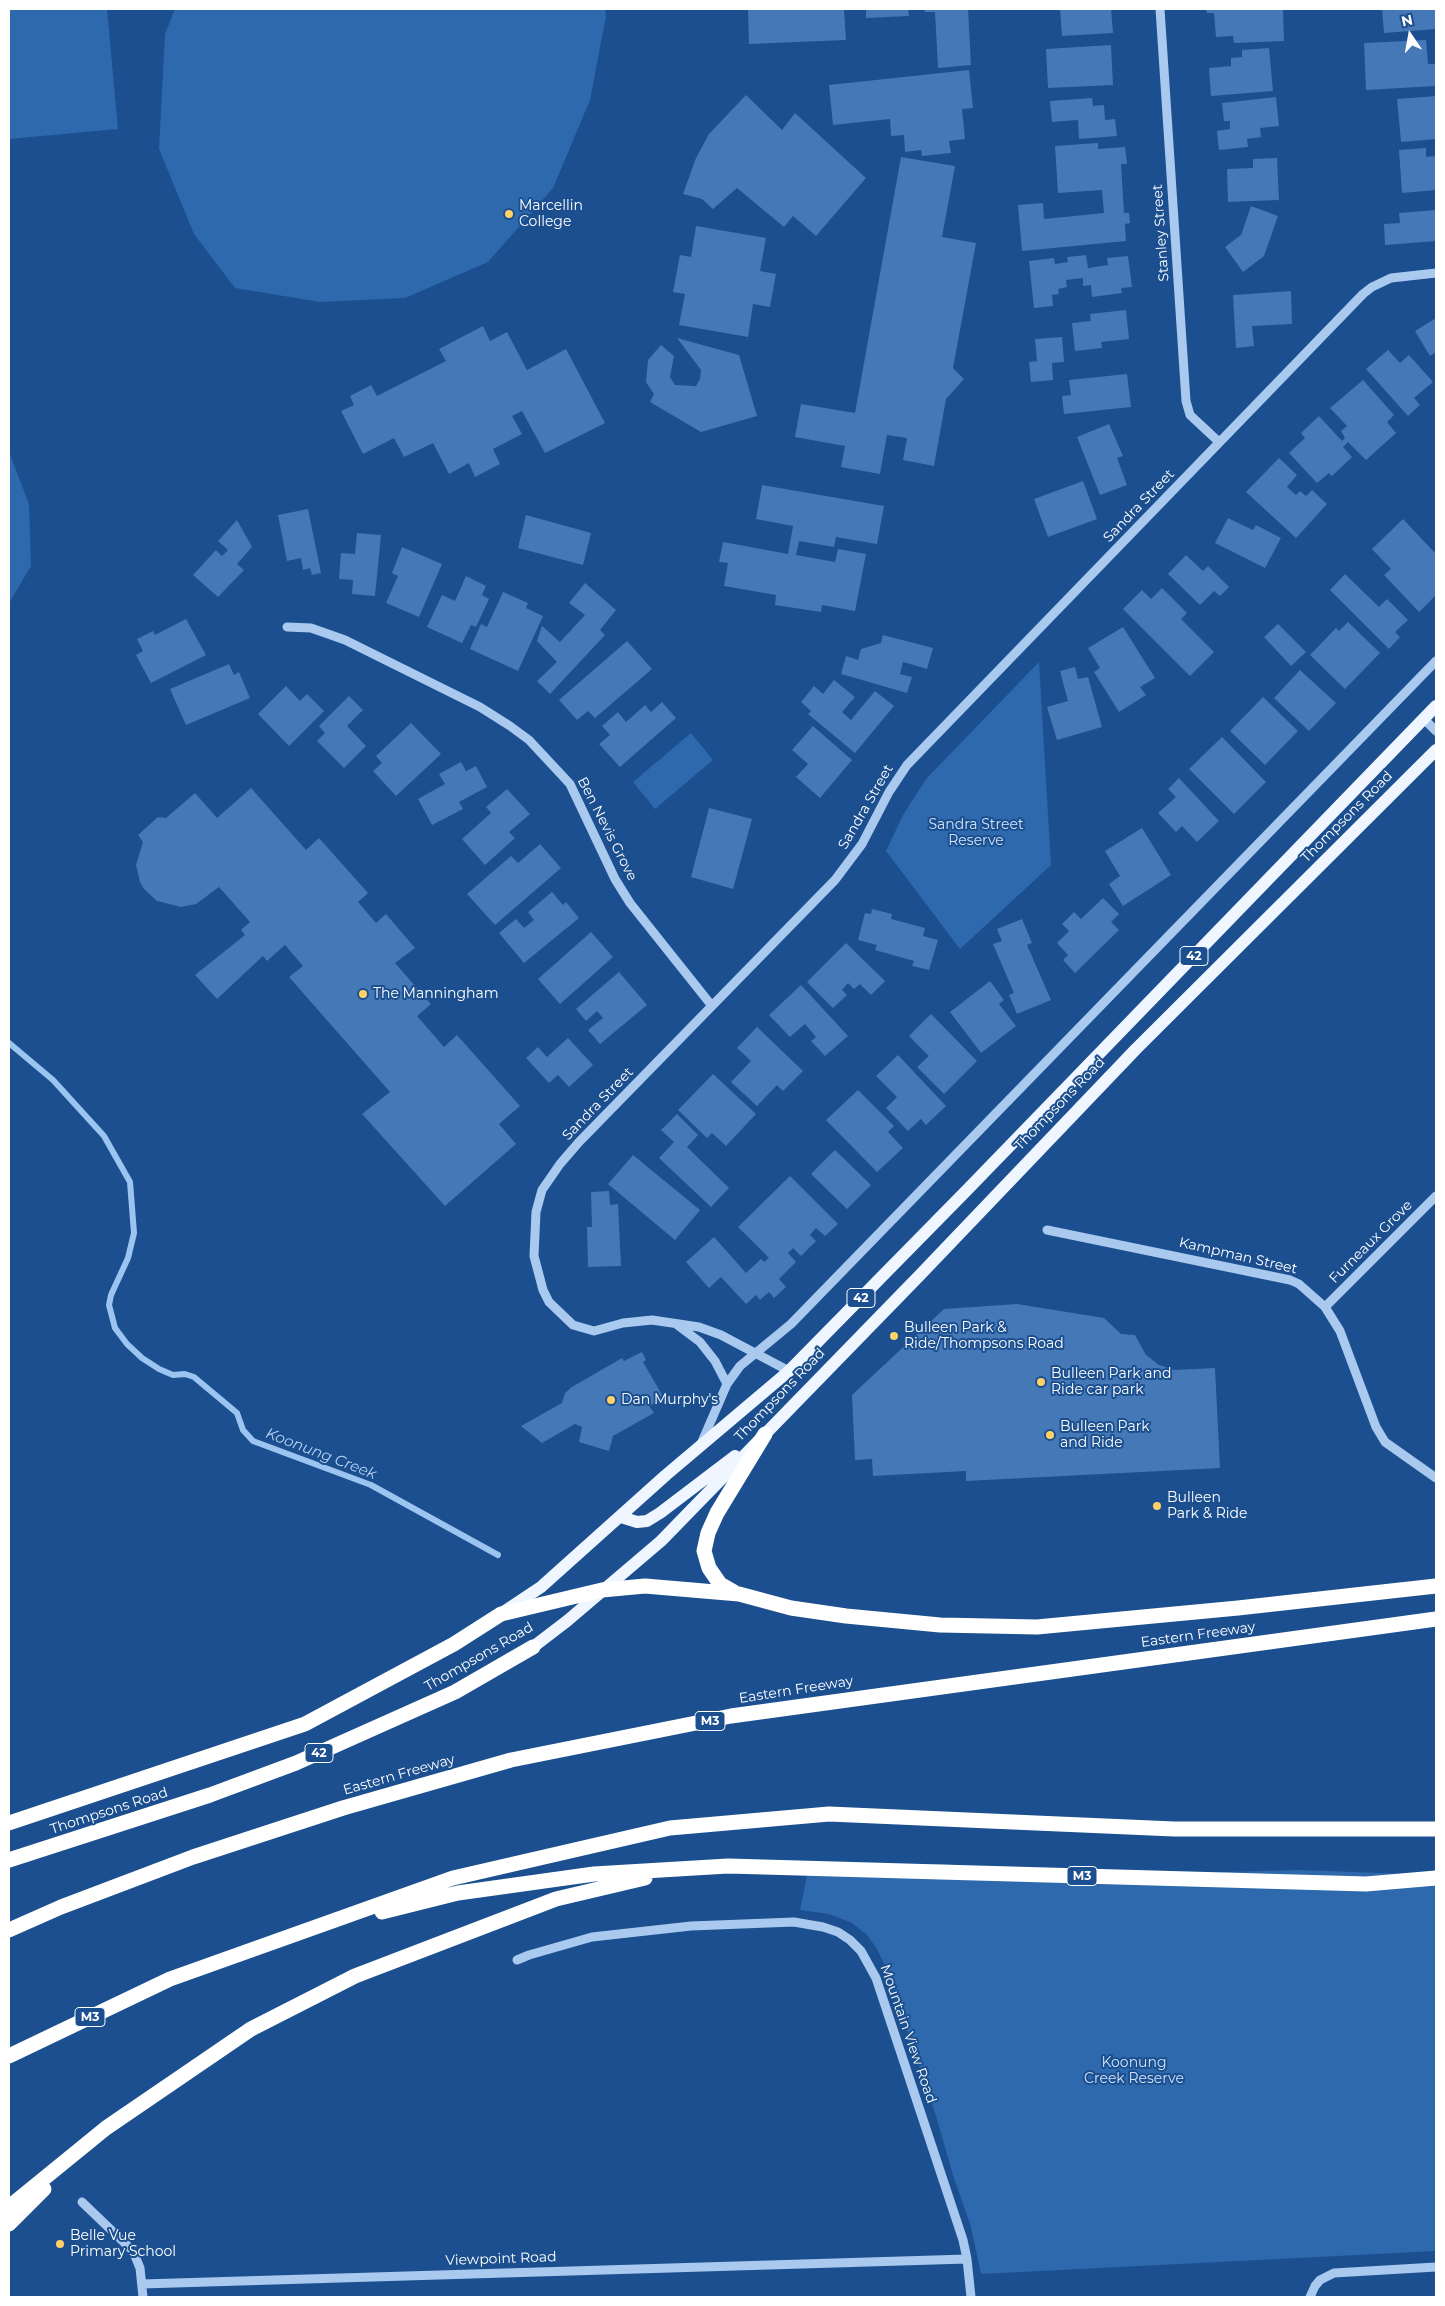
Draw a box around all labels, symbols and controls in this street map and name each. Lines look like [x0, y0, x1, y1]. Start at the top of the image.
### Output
north arrow [1385, 10, 1435, 60]
text: N [1399, 10, 1414, 30]
street label: Stanley Street [1149, 184, 1173, 282]
place label: Marcellin College [519, 198, 583, 230]
marker: Marcellin College [503, 208, 515, 220]
street label: Sandra Street [1100, 466, 1178, 546]
street label: Sandra Street [835, 762, 897, 852]
street label: Thompsons Road [1298, 768, 1396, 866]
street label: Ben Nevis Grove [574, 774, 640, 884]
park label: Sandra Street Reserve [928, 817, 1024, 850]
road number: 42 [1180, 946, 1208, 966]
place label: The Manningham [373, 986, 499, 1002]
marker: The Manningham [357, 988, 369, 1000]
street label: Thompsons Road [1011, 1054, 1109, 1154]
street label: Sandra Street [559, 1064, 637, 1144]
street label: Furneaux Grove [1326, 1197, 1416, 1287]
street label: Kampman Street [1177, 1234, 1299, 1278]
road number: 42 [847, 1289, 875, 1308]
place label: Bulleen Park & Ride/Thompsons Road [904, 1320, 1064, 1352]
marker: Bulleen Park & Ride/Thompsons Road [888, 1330, 900, 1342]
street label: Thompsons Road [731, 1345, 829, 1445]
place label: Bulleen Park and Ride car park [1051, 1366, 1171, 1398]
marker: Bulleen Park and Ride car park [1035, 1376, 1047, 1388]
place label: Dan Murphy's [621, 1392, 718, 1408]
marker: Dan Murphy's [605, 1394, 617, 1406]
place label: Bulleen Park and Ride [1060, 1419, 1150, 1451]
water label: Koonung Creek [263, 1425, 379, 1483]
marker: Bulleen Park and Ride [1044, 1429, 1056, 1441]
place label: Bulleen Park & Ride [1167, 1490, 1248, 1522]
marker: Bulleen Park & Ride [1151, 1500, 1163, 1512]
street label: Thompsons Road [422, 1619, 536, 1695]
street label: Eastern Freeway [1140, 1619, 1256, 1651]
street label: Eastern Freeway [738, 1673, 854, 1707]
road number: M3 [695, 1712, 725, 1730]
road number: 42 [305, 1744, 333, 1762]
street label: Eastern Freeway [341, 1751, 457, 1799]
street label: Thompsons Road [48, 1784, 170, 1838]
road number: M3 [1067, 1866, 1097, 1885]
street label: Mountain View Road [876, 1962, 940, 2106]
road number: M3 [75, 2008, 105, 2026]
park label: Koonung Creek Reserve [1084, 2055, 1184, 2088]
place label: Belle Vue Primary School [70, 2228, 176, 2260]
marker: Belle Vue Primary School [54, 2238, 66, 2250]
street label: Viewpoint Road [445, 2249, 557, 2269]

